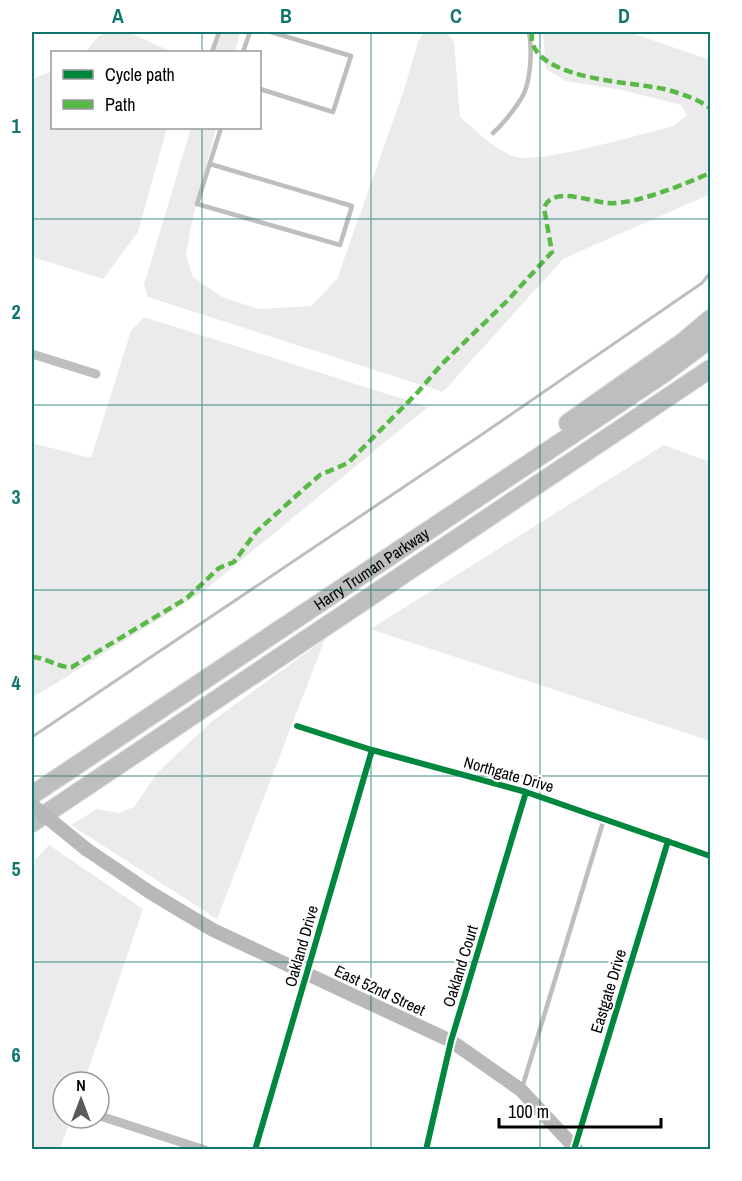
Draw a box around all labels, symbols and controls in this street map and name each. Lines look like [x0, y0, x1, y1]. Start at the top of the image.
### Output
text: A [112, 2, 124, 29]
text: B [280, 2, 292, 29]
text: C [450, 2, 462, 29]
text: D [618, 2, 630, 29]
legend [51, 51, 261, 129]
text: Cycle path [105, 62, 175, 87]
text: Path [105, 92, 135, 117]
text: 1 [11, 112, 21, 139]
text: 2 [11, 298, 21, 325]
text: 3 [11, 483, 21, 510]
street label: Harry Truman Parkway [309, 522, 434, 615]
text: 4 [11, 669, 21, 696]
street label: Northgate Drive [461, 751, 557, 797]
text: 5 [11, 855, 21, 882]
street label: Oakland Drive [279, 903, 323, 989]
street label: Oakland Court [437, 922, 483, 1010]
street label: Eastgate Drive [585, 946, 631, 1036]
street label: East 52nd Street [331, 959, 429, 1021]
text: 6 [11, 1041, 21, 1068]
north arrow [51, 1070, 111, 1130]
text: N [76, 1074, 86, 1096]
scale bar [499, 1091, 661, 1129]
text: 100 m [508, 1099, 549, 1124]

